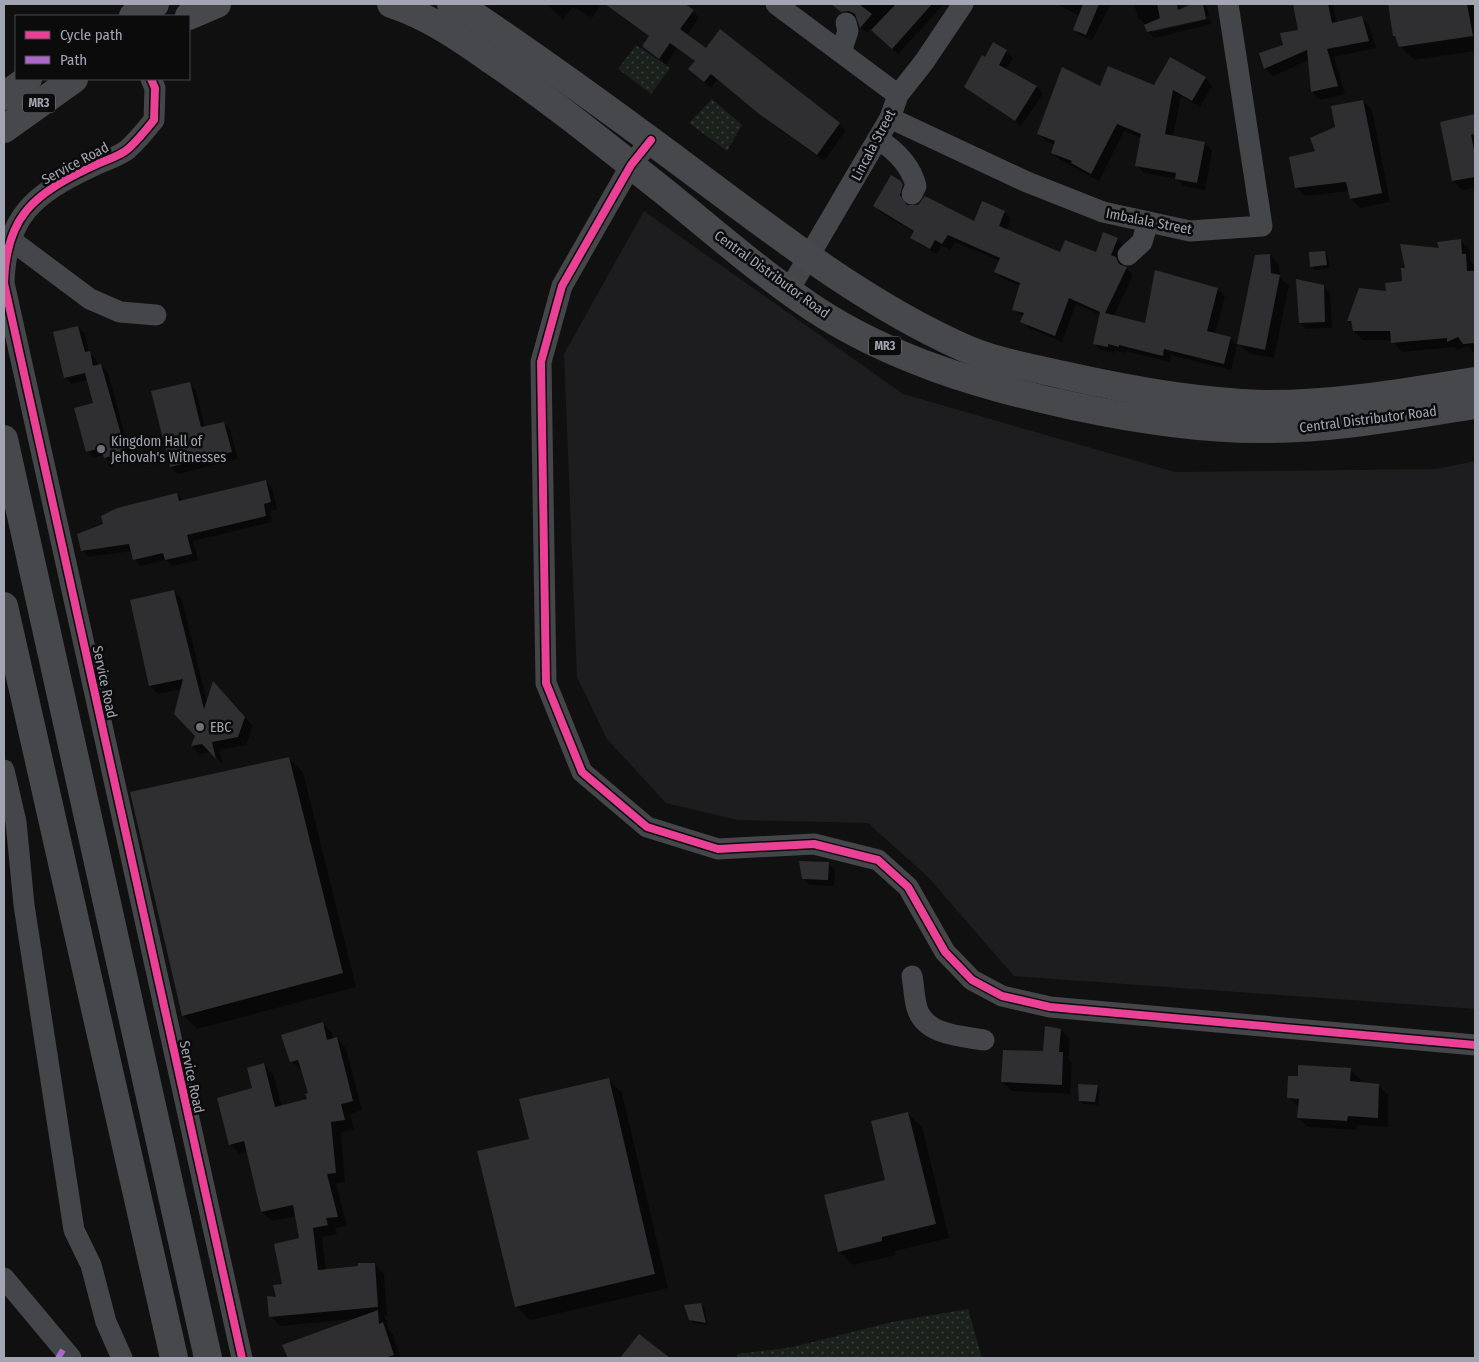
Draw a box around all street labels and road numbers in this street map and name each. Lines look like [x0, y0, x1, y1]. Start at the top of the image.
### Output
road number: MR3 [23, 94, 55, 112]
street label: Lincala Street [848, 106, 899, 184]
street label: Service Road [39, 139, 112, 188]
street label: Imbalala Street [1105, 205, 1194, 238]
street label: Central Distributor Road [711, 227, 833, 322]
road number: MR3 [869, 336, 901, 356]
street label: Central Distributor Road [1298, 403, 1438, 436]
street label: Service Road [89, 644, 120, 720]
street label: Service Road [176, 1039, 207, 1115]

